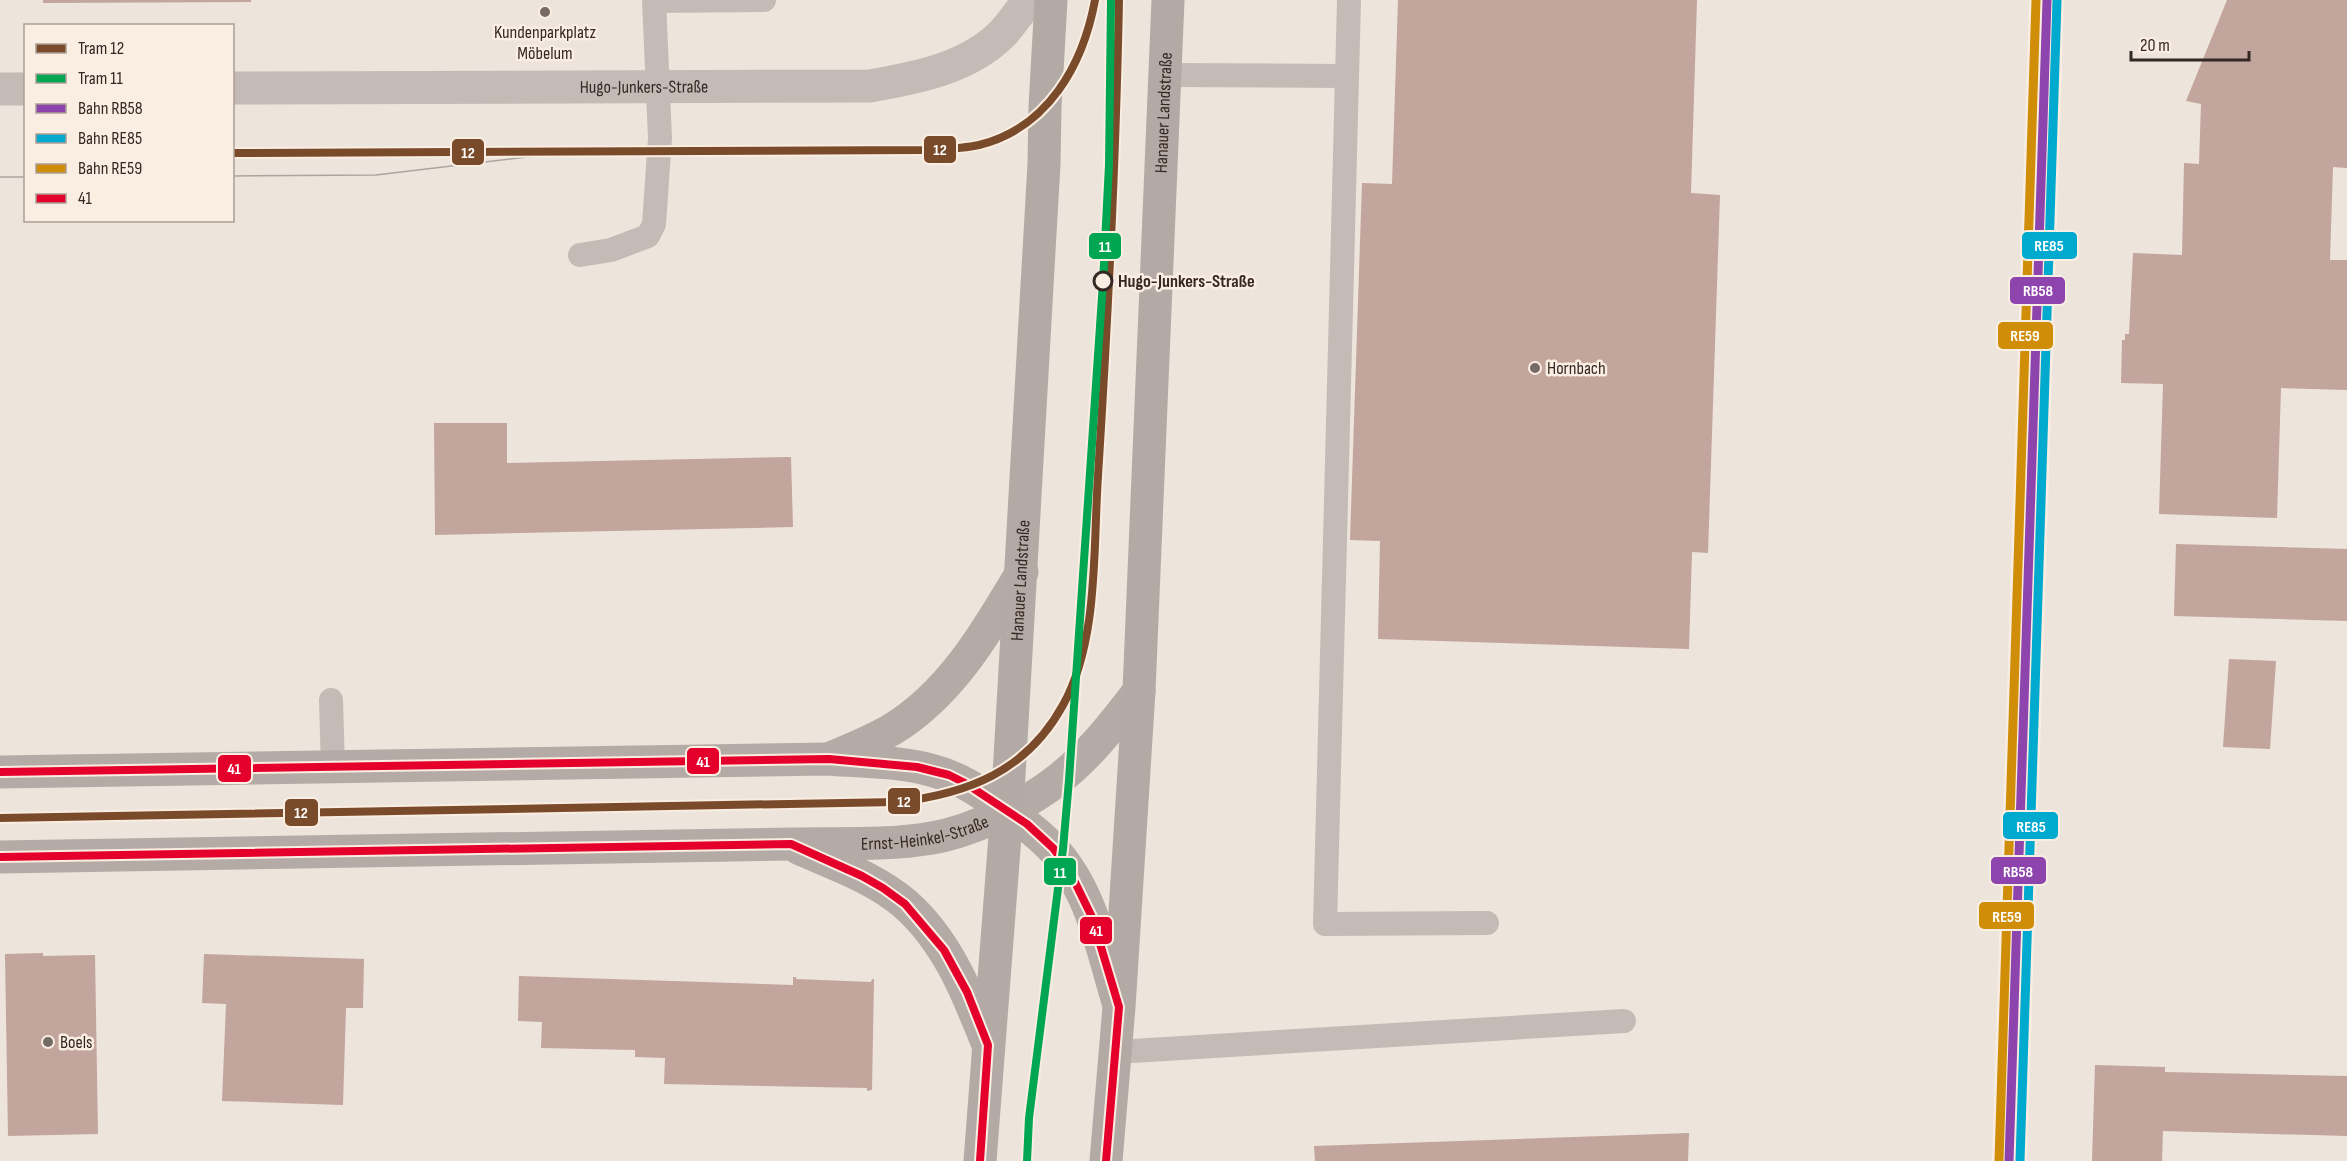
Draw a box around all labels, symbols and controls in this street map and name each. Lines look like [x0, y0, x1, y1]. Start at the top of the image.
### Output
marker: Kundenparkplatz Möbelum [538, 5, 552, 19]
place label: Kundenparkplatz Möbelum [494, 22, 596, 64]
legend [24, 24, 234, 222]
scale bar [2131, 24, 2250, 62]
text: 20 m [2140, 35, 2170, 56]
text: Tram 12 [78, 38, 124, 59]
street label: Hanauer Landstraße [1151, 52, 1177, 174]
text: Tram 11 [78, 68, 124, 89]
street label: Hugo-Junkers-Straße [580, 77, 708, 98]
text: Bahn RB58 [78, 98, 143, 119]
text: Bahn RE85 [78, 128, 142, 149]
line badge: 12 [923, 135, 957, 164]
line badge: 12 [451, 138, 485, 166]
text: 12 [933, 141, 947, 160]
text: 12 [461, 144, 475, 163]
text: Bahn RE59 [78, 158, 142, 179]
text: 41 [78, 188, 93, 209]
line badge: RE85 [2021, 231, 2078, 260]
line badge: 11 [1088, 232, 1122, 260]
text: RE85 [2034, 237, 2064, 256]
text: 11 [1099, 238, 1112, 257]
marker: Hugo-Junkers-Straße [1093, 271, 1113, 291]
place label: Hugo-Junkers-Straße [1118, 271, 1255, 292]
line badge: RB58 [2009, 276, 2066, 305]
text: RB58 [2023, 282, 2053, 301]
line badge: RE59 [1997, 321, 2054, 350]
text: RE59 [2010, 327, 2040, 346]
place label: Hornbach [1547, 358, 1606, 379]
marker: Hornbach [1528, 361, 1542, 375]
street label: Hanauer Landstraße [1007, 519, 1035, 641]
line badge: 41 [686, 747, 720, 775]
text: 41 [696, 753, 711, 772]
line badge: 41 [217, 754, 252, 783]
text: 41 [227, 760, 242, 779]
line badge: 12 [887, 787, 921, 815]
text: 12 [897, 793, 911, 812]
line badge: 12 [284, 798, 319, 827]
text: 12 [294, 804, 308, 823]
street label: Ernst-Heinkel-Straße [861, 811, 992, 855]
line badge: RE85 [2002, 811, 2059, 840]
text: RE85 [2016, 818, 2046, 837]
line badge: RB58 [1990, 856, 2047, 885]
line badge: 11 [1043, 857, 1077, 886]
text: RB58 [2003, 863, 2033, 882]
text: 11 [1054, 864, 1067, 883]
line badge: RE59 [1978, 901, 2035, 930]
text: RE59 [1992, 908, 2022, 927]
line badge: 41 [1079, 916, 1113, 945]
text: 41 [1089, 922, 1104, 941]
place label: Boels [60, 1032, 93, 1053]
marker: Boels [41, 1035, 55, 1049]

